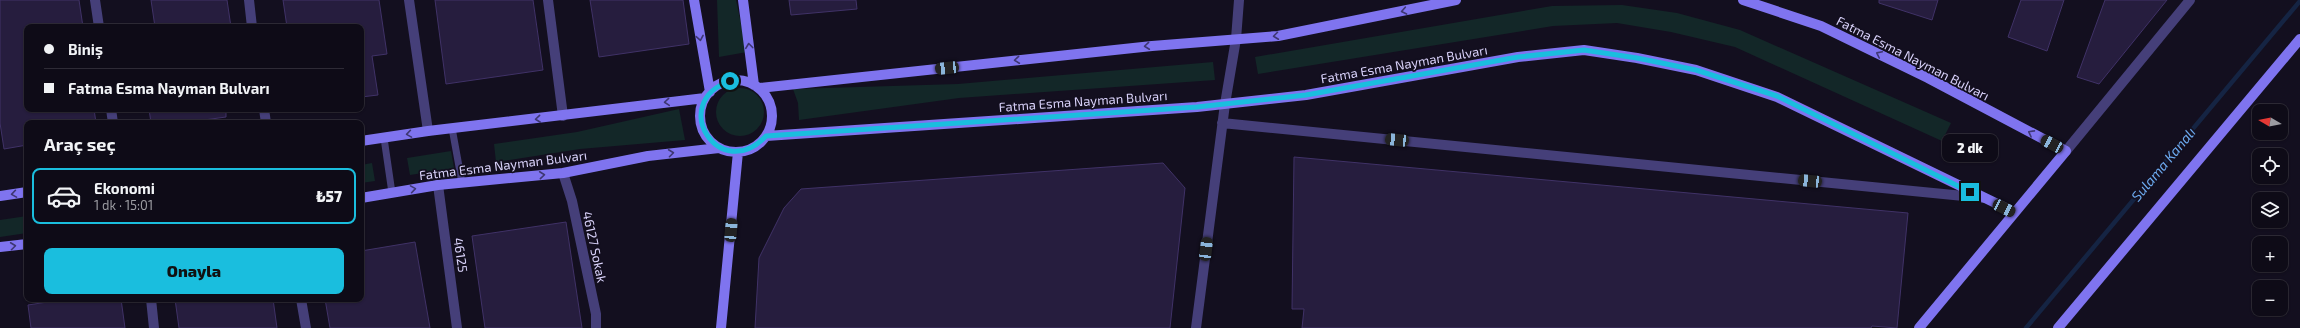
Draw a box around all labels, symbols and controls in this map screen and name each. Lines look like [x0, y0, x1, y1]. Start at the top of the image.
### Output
one-way arrow [1400, 6, 1407, 14]
street label: Fatma Esma Nayman Bulvarı [1834, 12, 1992, 104]
one-way arrow [1273, 31, 1279, 40]
one-way arrow [696, 35, 704, 42]
text: Biniş [68, 40, 103, 58]
street label: Fatma Esma Nayman Bulvarı [1319, 41, 1489, 87]
one-way arrow [1144, 42, 1150, 51]
one-way arrow [744, 43, 753, 49]
one-way arrow [1875, 51, 1883, 59]
one-way arrow [1014, 56, 1020, 65]
car [934, 61, 960, 75]
route start [721, 72, 739, 90]
text: Fatma Esma Nayman Bulvarı [68, 79, 270, 97]
street label: Fatma Esma Nayman Bulvarı [998, 87, 1168, 115]
one-way arrow [664, 97, 670, 106]
north arrow [2252, 104, 2288, 140]
map controls [2252, 104, 2288, 316]
one-way arrow [535, 114, 541, 123]
water label: Sulama Kanalı [2127, 124, 2199, 204]
one-way arrow [406, 129, 412, 138]
one-way arrow [2028, 130, 2036, 138]
text: Araç seç [44, 133, 116, 155]
car [1384, 133, 1410, 147]
car [2039, 133, 2065, 155]
callout: 2 dk [1942, 134, 1998, 162]
text: 2 dk [1957, 140, 1983, 156]
street label: Fatma Esma Nayman Bulvarı [418, 147, 588, 183]
button: locate [2252, 148, 2288, 184]
one-way arrow [668, 149, 674, 158]
one-way arrow [539, 170, 545, 179]
car [1797, 174, 1823, 188]
icon: car [46, 178, 82, 214]
text: Ekonomi [94, 179, 155, 197]
route end [1961, 183, 1979, 201]
one-way arrow [410, 185, 416, 194]
text: ₺57 [316, 187, 342, 205]
one-way arrow [10, 189, 17, 198]
button: layers [2252, 192, 2288, 228]
text: 1 dk · 15:01 [94, 197, 153, 213]
car [1991, 197, 2017, 219]
street label: 46127 Sokak [580, 210, 610, 285]
car [724, 218, 738, 242]
car [1199, 236, 1213, 262]
button: + [2252, 236, 2288, 272]
street label: 46125 [451, 237, 471, 273]
one-way arrow [10, 242, 17, 251]
button: Onayla [44, 248, 344, 294]
button: − [2252, 280, 2288, 316]

